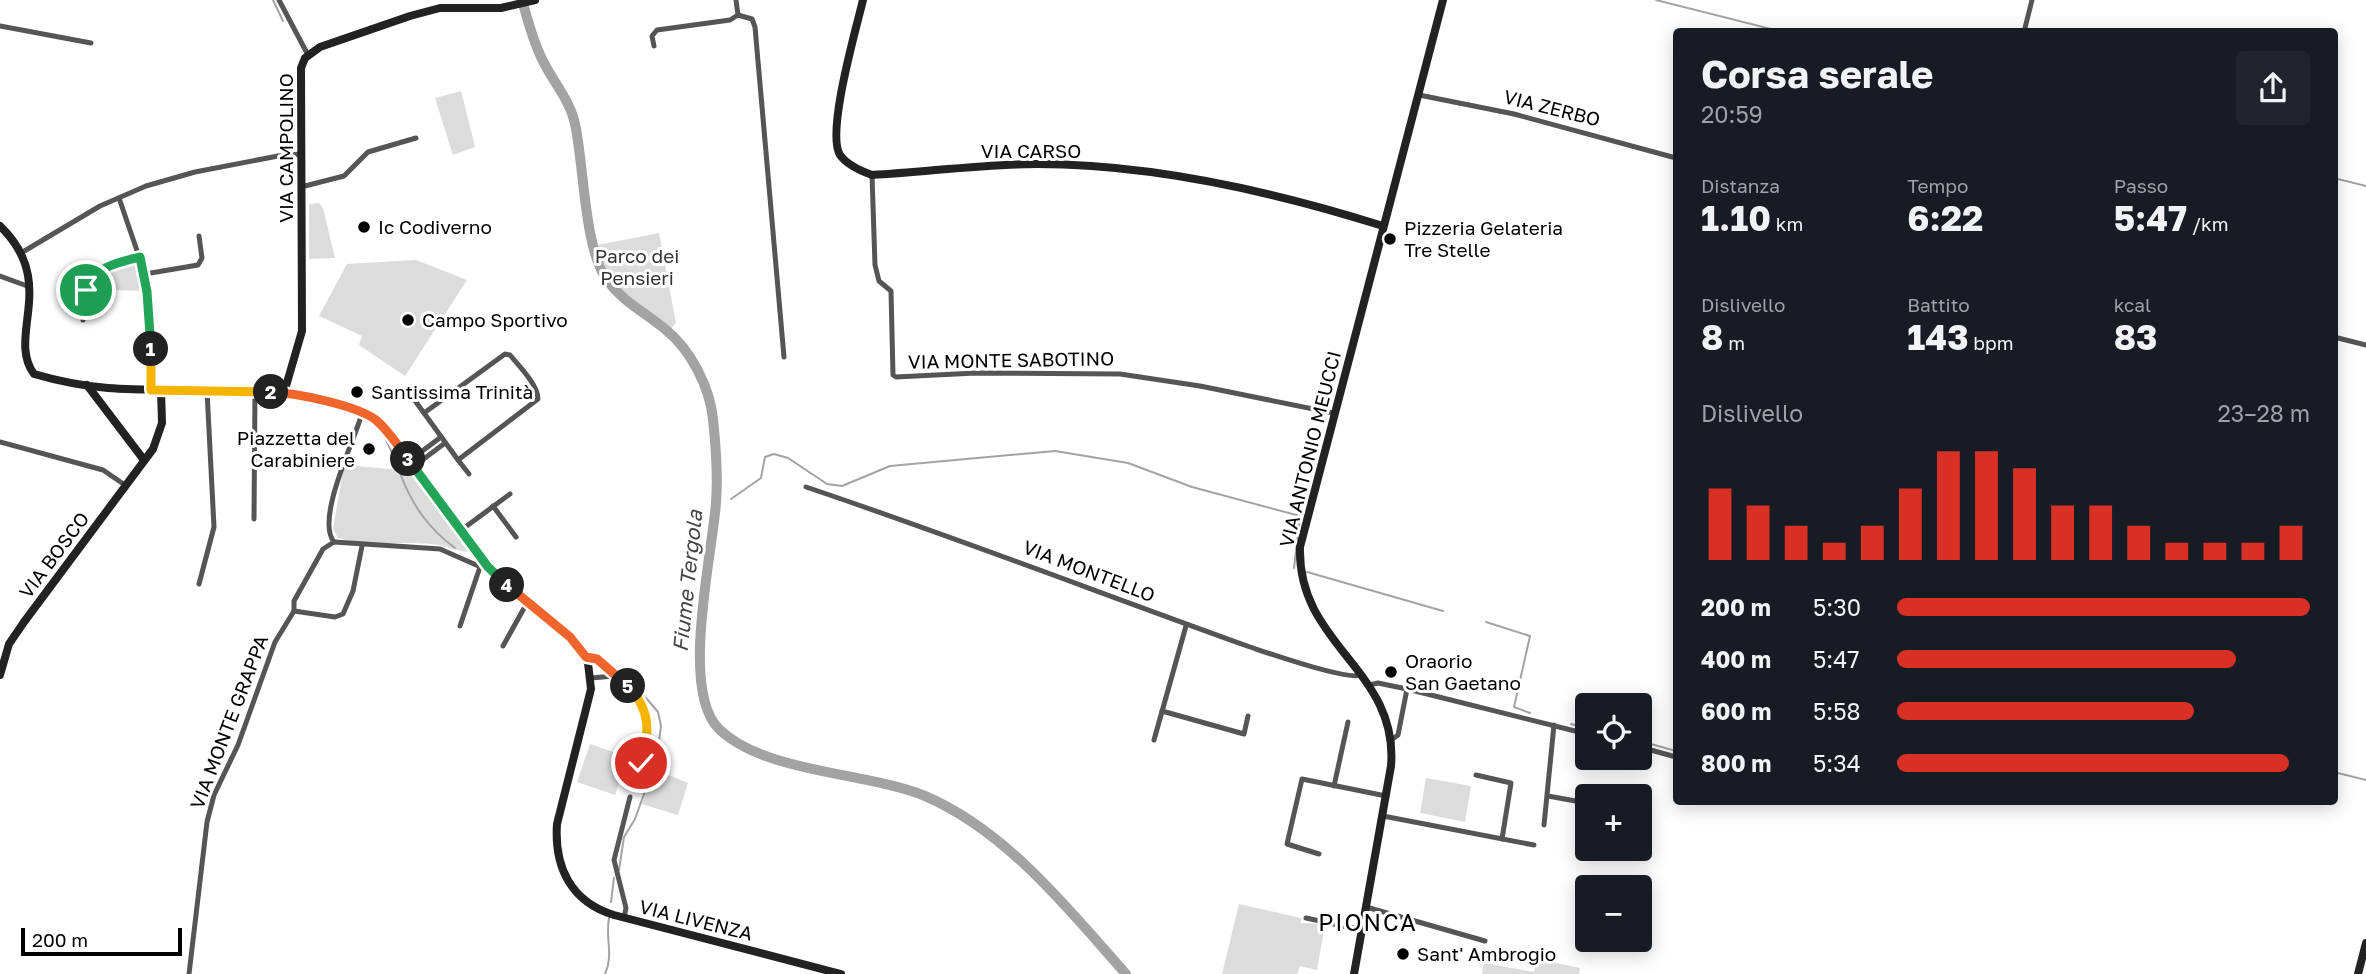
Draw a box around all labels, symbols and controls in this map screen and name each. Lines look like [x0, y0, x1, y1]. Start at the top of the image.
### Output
text: Corsa serale [1701, 51, 1933, 96]
button: share [2236, 51, 2310, 125]
street label: VIA CAMPOLINO [274, 73, 297, 223]
street label: VIA ZERBO [1501, 84, 1603, 131]
text: 20:59 [1701, 100, 1763, 128]
street label: VIA CARSO [981, 139, 1081, 162]
text: Distanza [1701, 174, 1780, 197]
text: Tempo [1907, 174, 1968, 197]
text: Passo [2114, 174, 2168, 197]
text: 1.10 [1701, 197, 1771, 239]
text: 6:22 [1907, 197, 1983, 239]
text: 5:47 [2114, 197, 2187, 239]
text: km [1771, 212, 1803, 235]
text: /km [2187, 212, 2229, 235]
place label: Ic Codiverno [378, 215, 492, 238]
place label: Pizzeria Gelateria Tre Stelle [1404, 216, 1563, 261]
marker: Ic Codiverno [356, 219, 372, 235]
marker: Pizzeria Gelateria Tre Stelle [1382, 231, 1398, 247]
park label: Parco dei Pensieri [595, 244, 679, 289]
pin [56, 260, 116, 320]
icon: arrive [67, 271, 105, 309]
text: Dislivello [1701, 293, 1785, 316]
text: Battito [1907, 293, 1970, 316]
text: kcal [2114, 293, 2151, 316]
place label: Campo Sportivo [422, 308, 568, 331]
marker: Campo Sportivo [400, 312, 416, 328]
text: 8 [1701, 316, 1723, 358]
text: 143 [1907, 316, 1969, 358]
text: 83 [2114, 316, 2157, 358]
text: m [1723, 331, 1745, 354]
text: bpm [1969, 331, 2014, 354]
pin: 1 [134, 332, 168, 366]
text: 1 [146, 337, 155, 360]
street label: VIA MONTE SABOTINO [908, 346, 1114, 373]
street label: VIA ANTONIO MEUCCI [1274, 348, 1345, 549]
pin: 2 [254, 374, 288, 410]
text: 2 [265, 380, 276, 403]
place label: Santissima Trinità [371, 380, 533, 403]
marker: Santissima Trinità [349, 384, 365, 400]
text: Dislivello [1701, 399, 1803, 427]
text: 23–28 m [2218, 399, 2310, 427]
place label: Piazzetta del Carabiniere [237, 426, 355, 471]
marker: Piazzetta del Carabiniere [361, 441, 377, 457]
pin: 3 [390, 442, 426, 476]
text: 3 [402, 447, 413, 470]
street label: VIA BOSCO [14, 507, 93, 602]
water label: Fiume Tergola [667, 508, 707, 653]
street label: VIA MONTELLO [1020, 535, 1158, 606]
pin: 4 [490, 568, 524, 602]
text: 4 [501, 573, 512, 596]
text: 200 m [1701, 593, 1771, 621]
text: 5:30 [1813, 593, 1861, 621]
street label: VIA MONTE GRAPPA [185, 631, 272, 812]
text: 400 m [1701, 645, 1771, 673]
text: 5:47 [1813, 645, 1859, 673]
place label: Oraorio San Gaetano [1405, 649, 1521, 694]
marker: Oraorio San Gaetano [1383, 664, 1399, 680]
pin: 5 [610, 668, 646, 704]
text: 5 [622, 674, 633, 697]
map controls [1575, 693, 1652, 952]
button: locate [1575, 693, 1652, 770]
text: 600 m [1701, 697, 1771, 725]
text: 5:58 [1813, 697, 1861, 725]
pin [611, 733, 671, 793]
icon: check [622, 744, 660, 782]
text: 800 m [1701, 749, 1772, 777]
text: 5:34 [1813, 749, 1861, 777]
button: + [1575, 784, 1652, 861]
button: − [1575, 875, 1652, 952]
street label: VIA LIVENZA [637, 894, 755, 945]
district label: PIONCA [1318, 908, 1418, 936]
scale bar [21, 925, 182, 957]
text: 200 m [32, 928, 88, 951]
place label: Sant' Ambrogio [1417, 942, 1556, 965]
marker: Sant' Ambrogio [1395, 946, 1411, 962]

